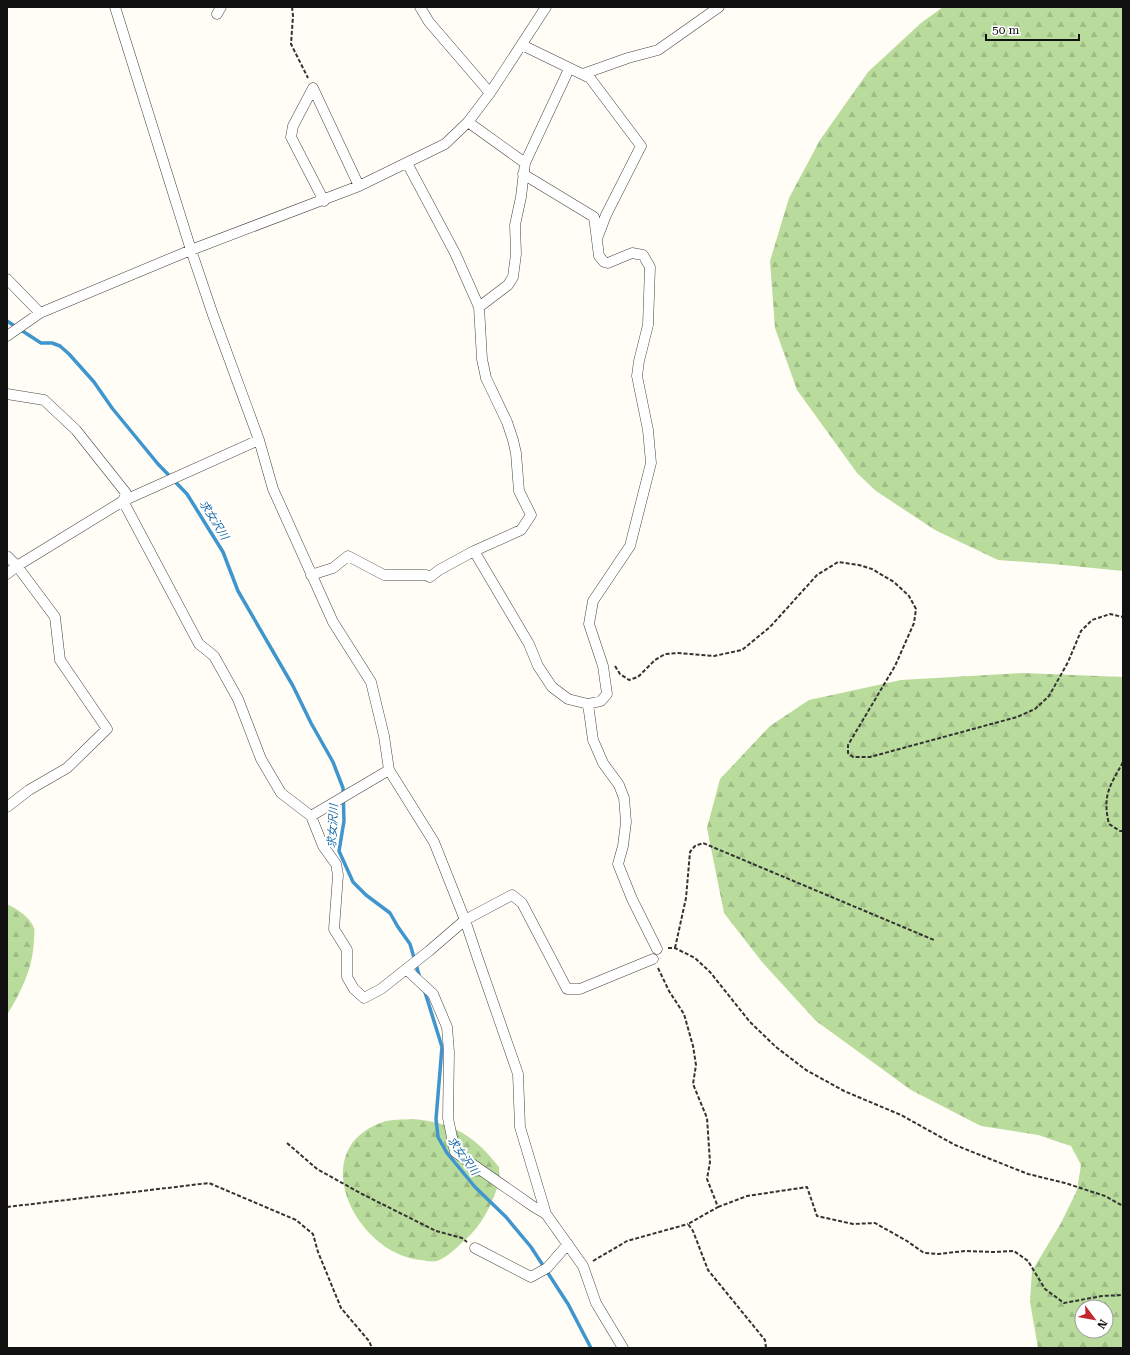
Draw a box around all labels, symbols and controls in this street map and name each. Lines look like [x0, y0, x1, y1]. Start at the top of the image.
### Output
scale bar [986, 16, 1079, 42]
text: 50 m [992, 23, 1019, 37]
water label: 求女沢川 [197, 498, 232, 543]
water label: 求女沢川 [325, 803, 341, 848]
water label: 求女沢川 [445, 1134, 482, 1178]
north arrow [1074, 1299, 1114, 1339]
text: N [1094, 1317, 1110, 1332]

